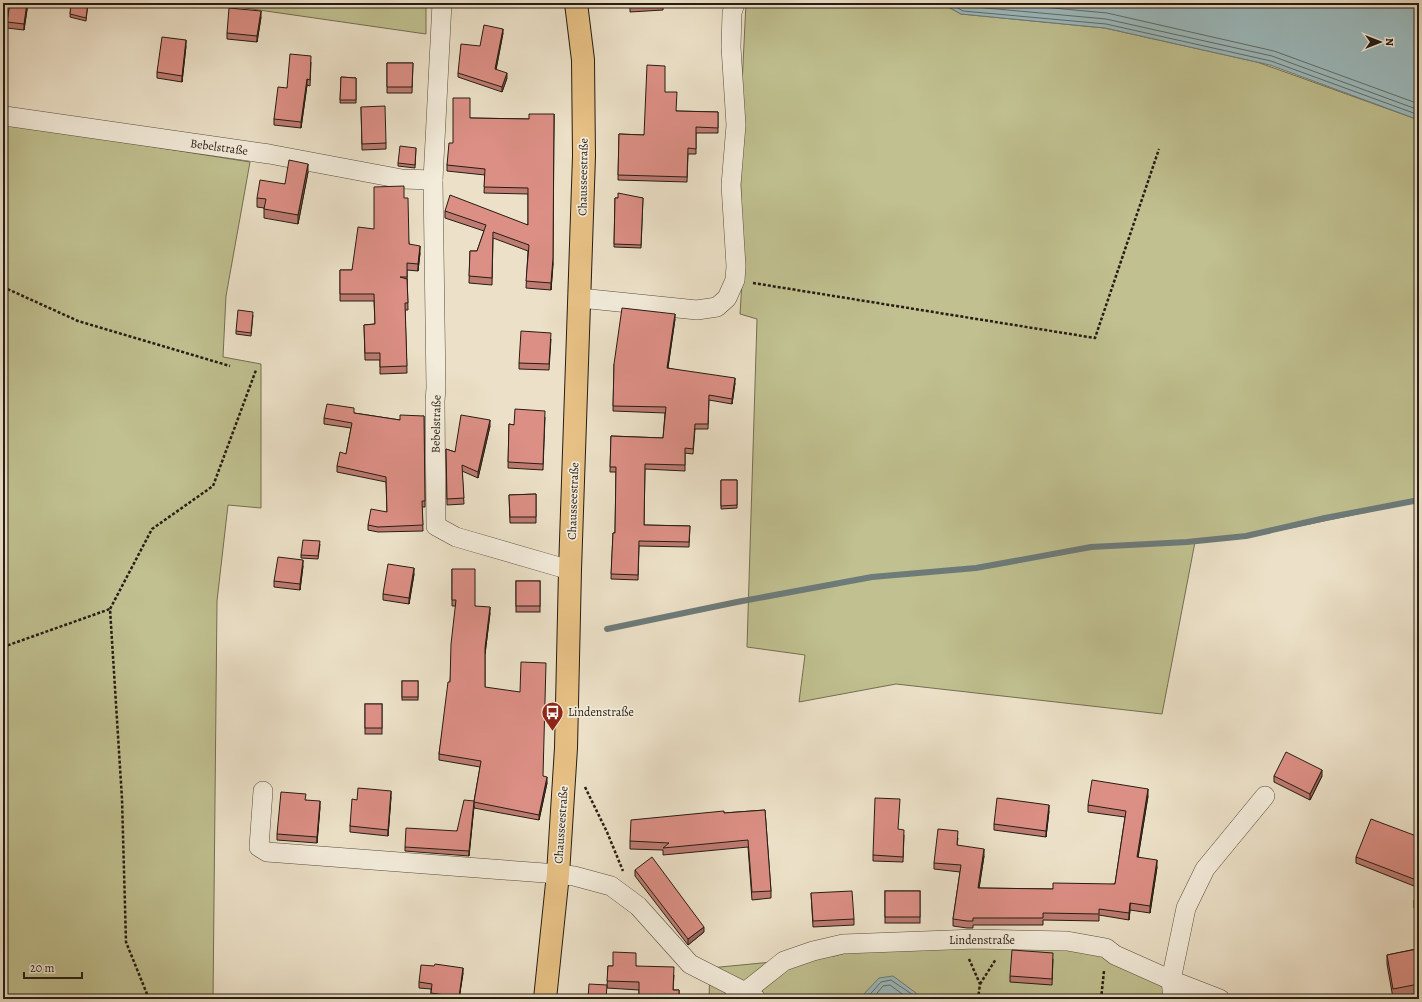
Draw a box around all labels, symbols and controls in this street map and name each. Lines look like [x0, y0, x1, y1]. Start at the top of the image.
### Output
north arrow [1360, 22, 1400, 62]
text: N [1382, 38, 1397, 46]
street label: Bebelstraße [189, 135, 249, 159]
street label: Chausseestraße [574, 138, 592, 216]
street label: Bebelstraße [427, 395, 445, 453]
street label: Chausseestraße [564, 462, 582, 540]
bus stop icon: Lindenstraße [540, 699, 566, 732]
place label: Lindenstraße [568, 704, 634, 720]
street label: Chausseestraße [550, 786, 572, 864]
street label: Lindenstraße [949, 932, 1015, 948]
scale bar [24, 954, 82, 980]
text: 20 m [30, 960, 54, 976]

